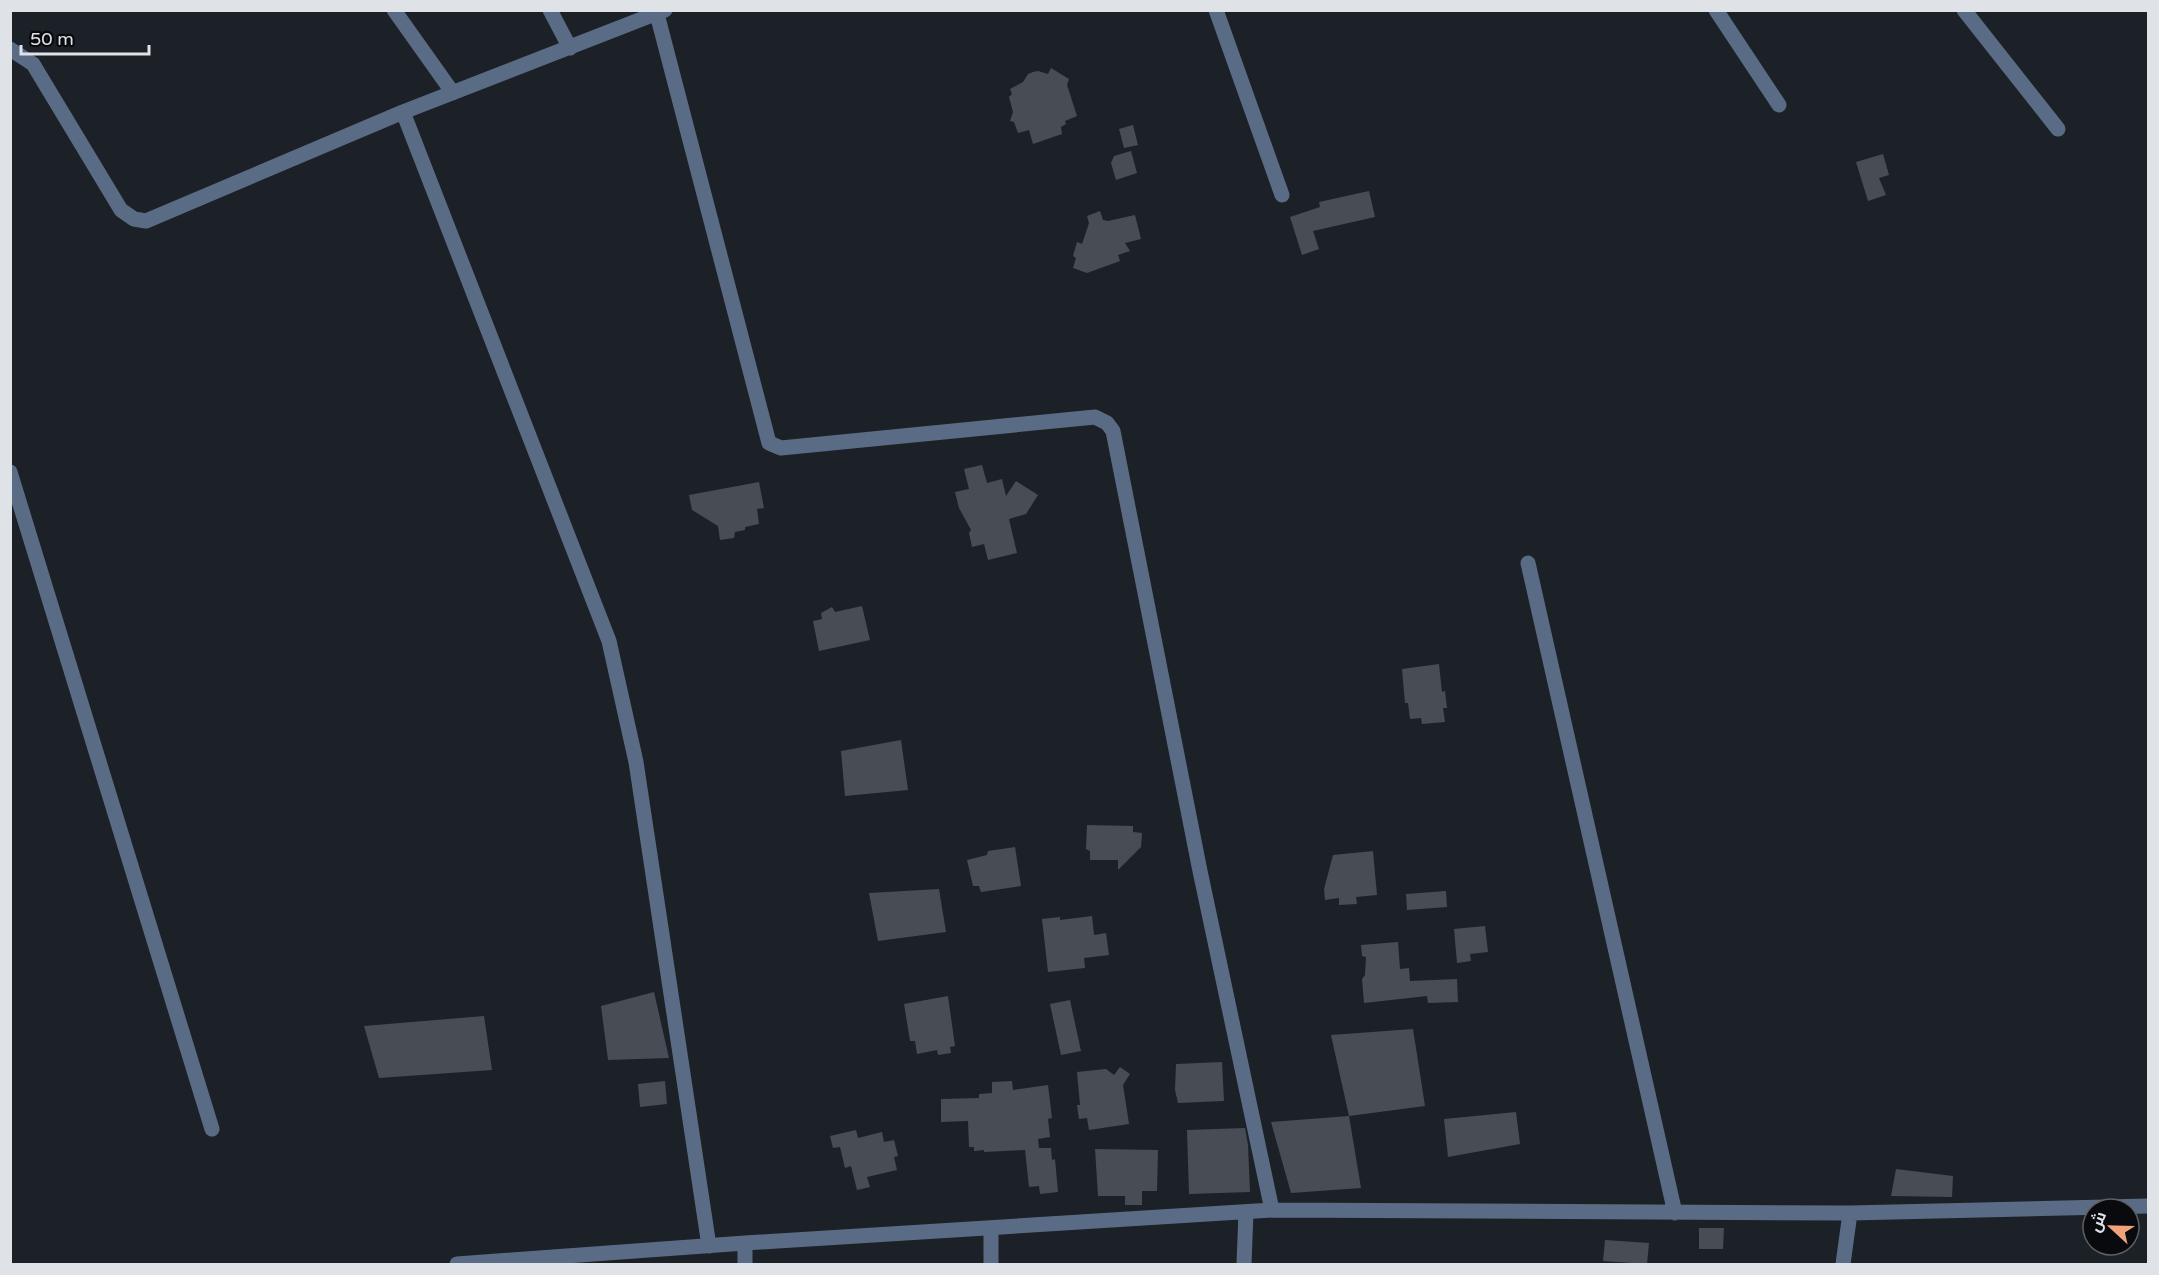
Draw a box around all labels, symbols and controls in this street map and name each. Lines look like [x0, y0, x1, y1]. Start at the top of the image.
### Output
scale bar [21, 18, 148, 56]
text: 50 m [30, 28, 74, 50]
north arrow [2081, 1197, 2141, 1257]
text: ش [2085, 1208, 2111, 1235]

